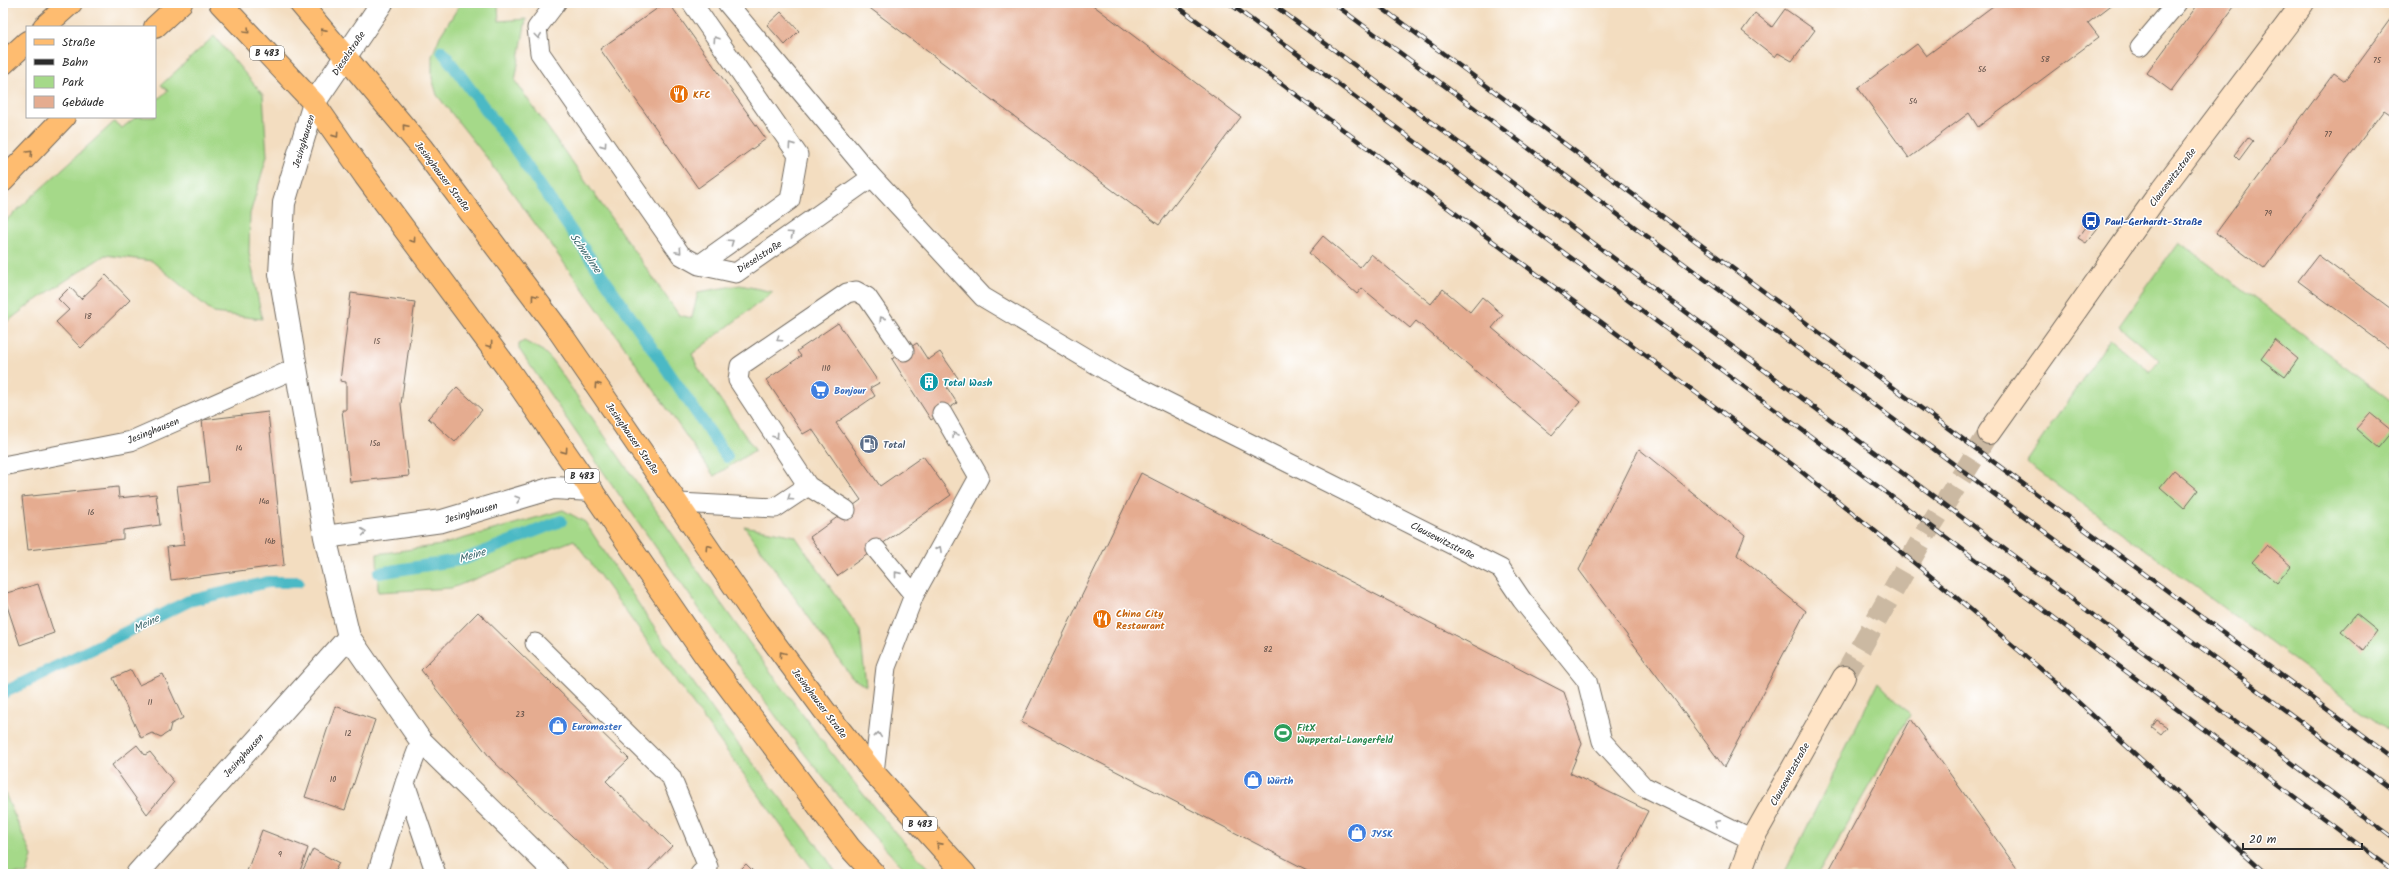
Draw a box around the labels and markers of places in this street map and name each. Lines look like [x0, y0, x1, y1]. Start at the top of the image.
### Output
restaurant icon: KFC [668, 83, 690, 105]
place label: KFC [693, 87, 711, 103]
bus stop icon: Paul-Gerhardt-Straße [2080, 210, 2102, 232]
place label: Paul-Gerhardt-Straße [2105, 214, 2202, 230]
building icon: Total Wash [918, 371, 940, 393]
place label: Total Wash [943, 375, 993, 391]
supermarket icon: Bonjour [809, 379, 831, 401]
place label: Bonjour [834, 383, 866, 399]
fuel station icon: Total [858, 433, 880, 455]
place label: Total [883, 437, 906, 453]
place label: China City Restaurant [1116, 606, 1165, 634]
restaurant icon: China City Restaurant [1091, 608, 1113, 630]
shop icon: Euromaster [547, 715, 569, 737]
place label: Euromaster [572, 719, 622, 735]
place label: FitX Wuppertal-Langerfeld [1297, 720, 1394, 748]
sports icon: FitX Wuppertal-Langerfeld [1272, 722, 1294, 744]
shop icon: Würth [1242, 769, 1264, 791]
place label: Würth [1267, 773, 1294, 789]
shop icon: JYSK [1346, 822, 1368, 844]
place label: JYSK [1371, 826, 1393, 842]

